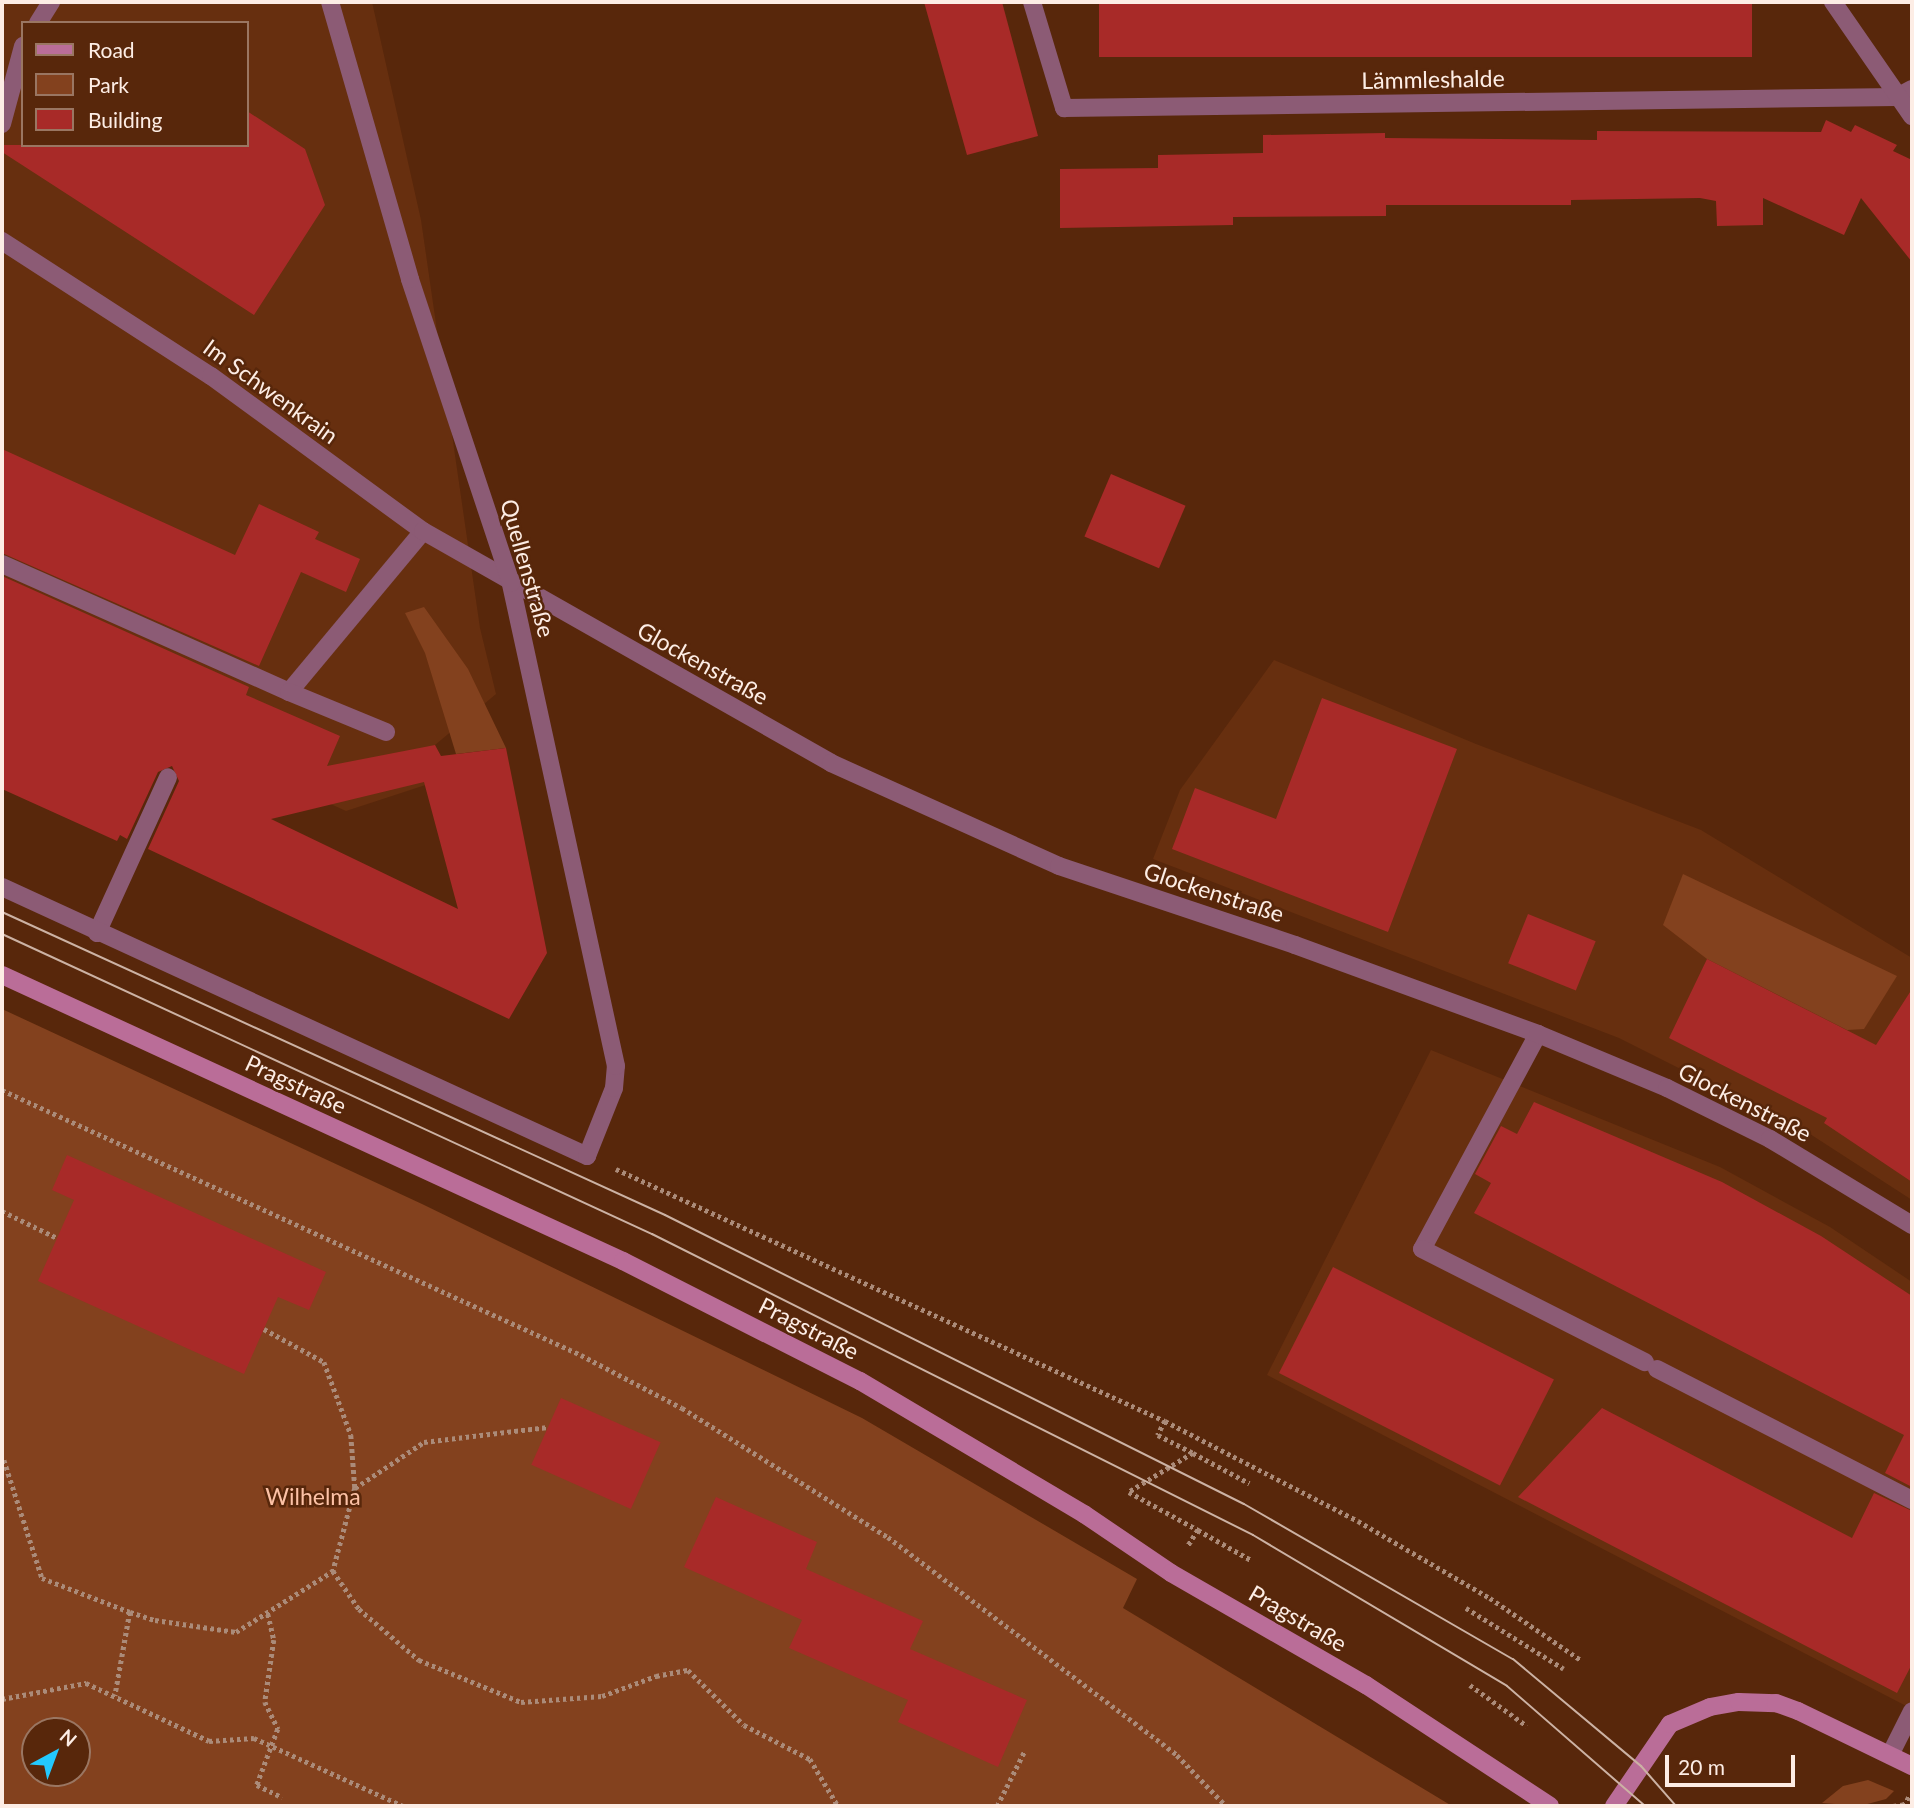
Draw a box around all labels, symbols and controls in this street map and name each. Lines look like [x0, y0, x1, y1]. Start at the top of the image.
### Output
legend [21, 21, 248, 147]
text: Road [88, 37, 135, 62]
street label: Lämmleshalde [1361, 64, 1505, 94]
text: Park [88, 72, 129, 97]
text: Building [88, 107, 163, 132]
street label: Im Schwenkrain [198, 333, 344, 449]
street label: Quellenstraße [495, 496, 561, 640]
street label: Glockenstraße [633, 616, 773, 710]
street label: Glockenstraße [1141, 856, 1287, 928]
street label: Pragstraße [241, 1049, 351, 1119]
street label: Glockenstraße [1674, 1057, 1816, 1147]
street label: Pragstraße [754, 1291, 864, 1365]
park label: Wilhelma [265, 1482, 361, 1510]
street label: Pragstraße [1244, 1579, 1352, 1657]
north arrow [21, 1717, 91, 1787]
text: N [56, 1724, 82, 1751]
scale bar [1669, 1742, 1798, 1786]
text: 20 m [1678, 1754, 1725, 1779]

